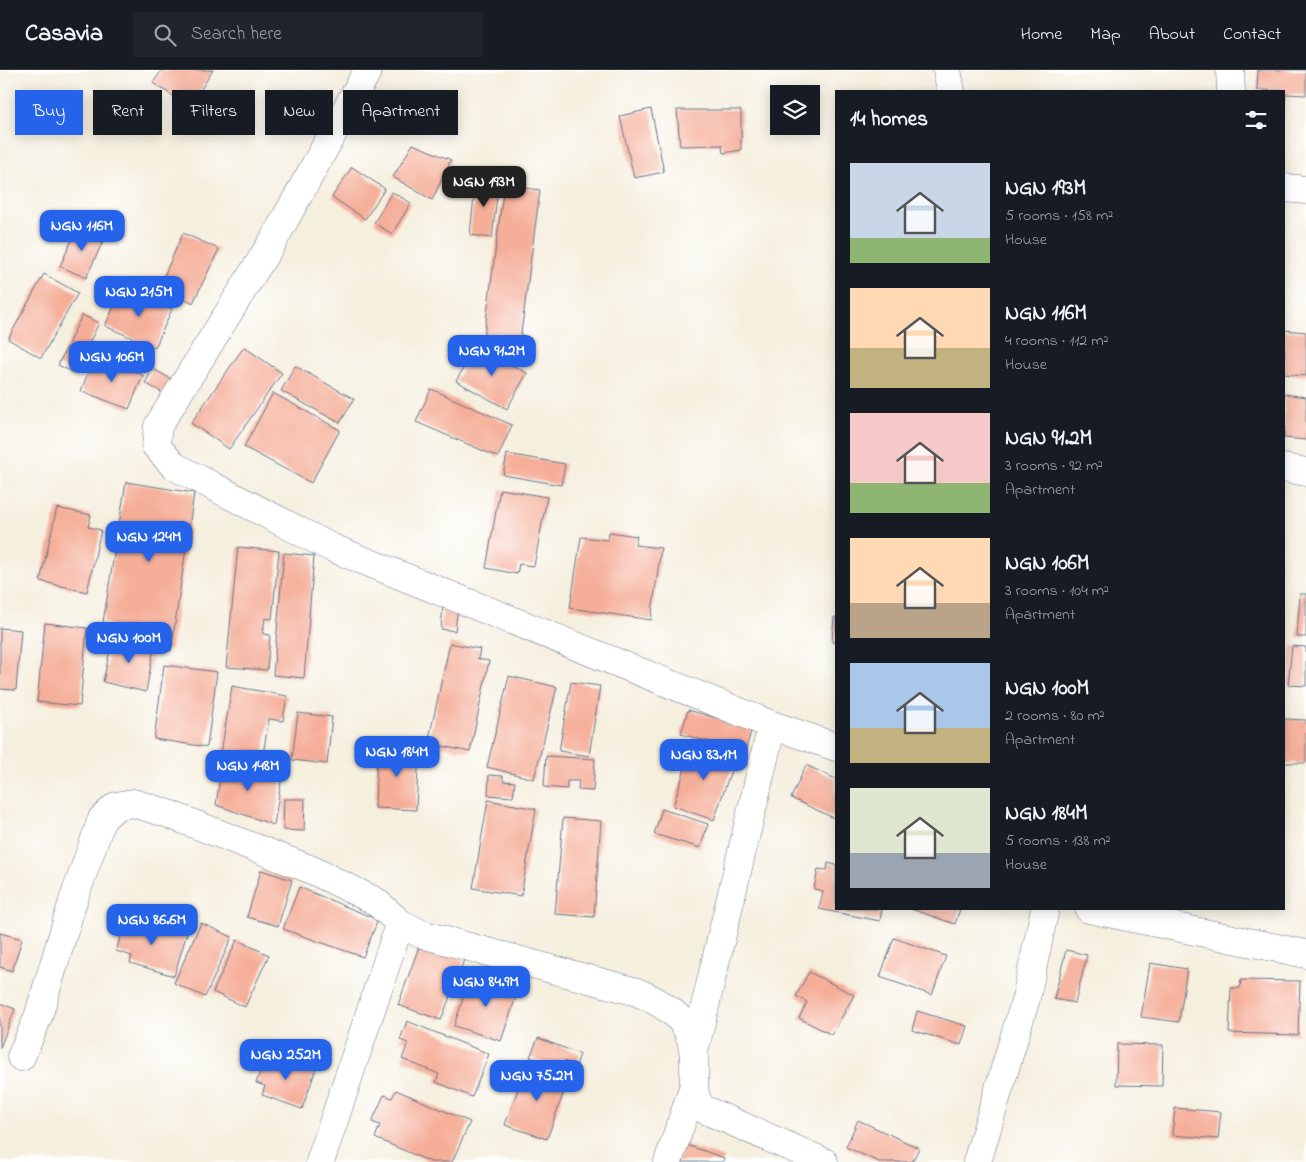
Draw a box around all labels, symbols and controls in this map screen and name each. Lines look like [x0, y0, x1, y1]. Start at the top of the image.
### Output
search box [133, 12, 483, 57]
text: Casavia [25, 17, 103, 52]
icon: search [151, 21, 179, 49]
text: Search here [191, 21, 282, 48]
text: Home [1021, 22, 1062, 48]
text: Map [1090, 22, 1121, 48]
text: About [1149, 22, 1195, 48]
text: Contact [1223, 22, 1281, 48]
map controls [770, 85, 820, 135]
button: layers [770, 85, 820, 135]
chip: Buy [15, 90, 83, 135]
chip: Rent [93, 90, 162, 135]
chip: Filters [172, 90, 255, 135]
chip: New [265, 90, 333, 135]
chip: Apartment [343, 90, 458, 135]
text: 14 homes [850, 105, 928, 135]
icon: filters [1242, 106, 1270, 134]
pin: NGN 193M [432, 166, 536, 208]
text: NGN 193M [453, 170, 515, 194]
text: NGN 193M [1005, 174, 1086, 204]
icon: home [890, 183, 950, 243]
text: 5 rooms · 158 m² [1005, 204, 1113, 228]
pin: NGN 116M [30, 210, 134, 252]
text: NGN 116M [51, 214, 113, 238]
text: House [1005, 228, 1047, 252]
pin: NGN 215M [87, 276, 191, 318]
text: NGN 215M [105, 280, 173, 304]
text: NGN 116M [1005, 299, 1087, 329]
icon: home [890, 308, 950, 368]
text: 4 rooms · 112 m² [1005, 329, 1108, 353]
pin: NGN 91.2M [435, 334, 549, 377]
text: NGN 91.2M [459, 339, 525, 363]
pin: NGN 106M [60, 340, 164, 383]
text: NGN 106M [80, 345, 144, 369]
text: House [1005, 353, 1047, 377]
text: NGN 91.2M [1005, 424, 1092, 454]
icon: home [890, 433, 950, 493]
text: 3 rooms · 92 m² [1005, 454, 1103, 478]
text: Apartment [1005, 478, 1075, 502]
pin: NGN 124M [97, 520, 201, 563]
text: NGN 124M [117, 525, 181, 549]
text: NGN 106M [1005, 549, 1090, 579]
icon: home [890, 558, 950, 618]
text: 3 rooms · 104 m² [1005, 579, 1109, 603]
text: Apartment [1005, 603, 1075, 627]
pin: NGN 100M [77, 622, 181, 664]
text: NGN 100M [97, 626, 161, 650]
text: NGN 100M [1005, 674, 1089, 704]
icon: home [890, 683, 950, 743]
text: 2 rooms · 80 m² [1005, 704, 1105, 728]
text: Apartment [1005, 728, 1075, 752]
pin: NGN 184M [345, 736, 449, 778]
pin: NGN 83.1M [647, 738, 761, 781]
text: NGN 184M [365, 740, 429, 764]
text: NGN 83.1M [671, 743, 737, 767]
pin: NGN 148M [196, 750, 300, 792]
text: NGN 148M [216, 754, 280, 778]
text: NGN 184M [1005, 799, 1088, 829]
icon: home [890, 808, 950, 868]
text: 5 rooms · 138 m² [1005, 829, 1111, 853]
text: House [1005, 853, 1047, 877]
pin: NGN 86.6M [95, 904, 209, 946]
text: NGN 86.6M [118, 908, 186, 932]
pin: NGN 84.9M [429, 966, 543, 1008]
text: NGN 84.9M [453, 970, 519, 994]
pin: NGN 252M [234, 1038, 338, 1081]
text: NGN 252M [251, 1043, 321, 1067]
pin: NGN 75.2M [480, 1060, 594, 1102]
text: NGN 75.2M [501, 1064, 573, 1088]

